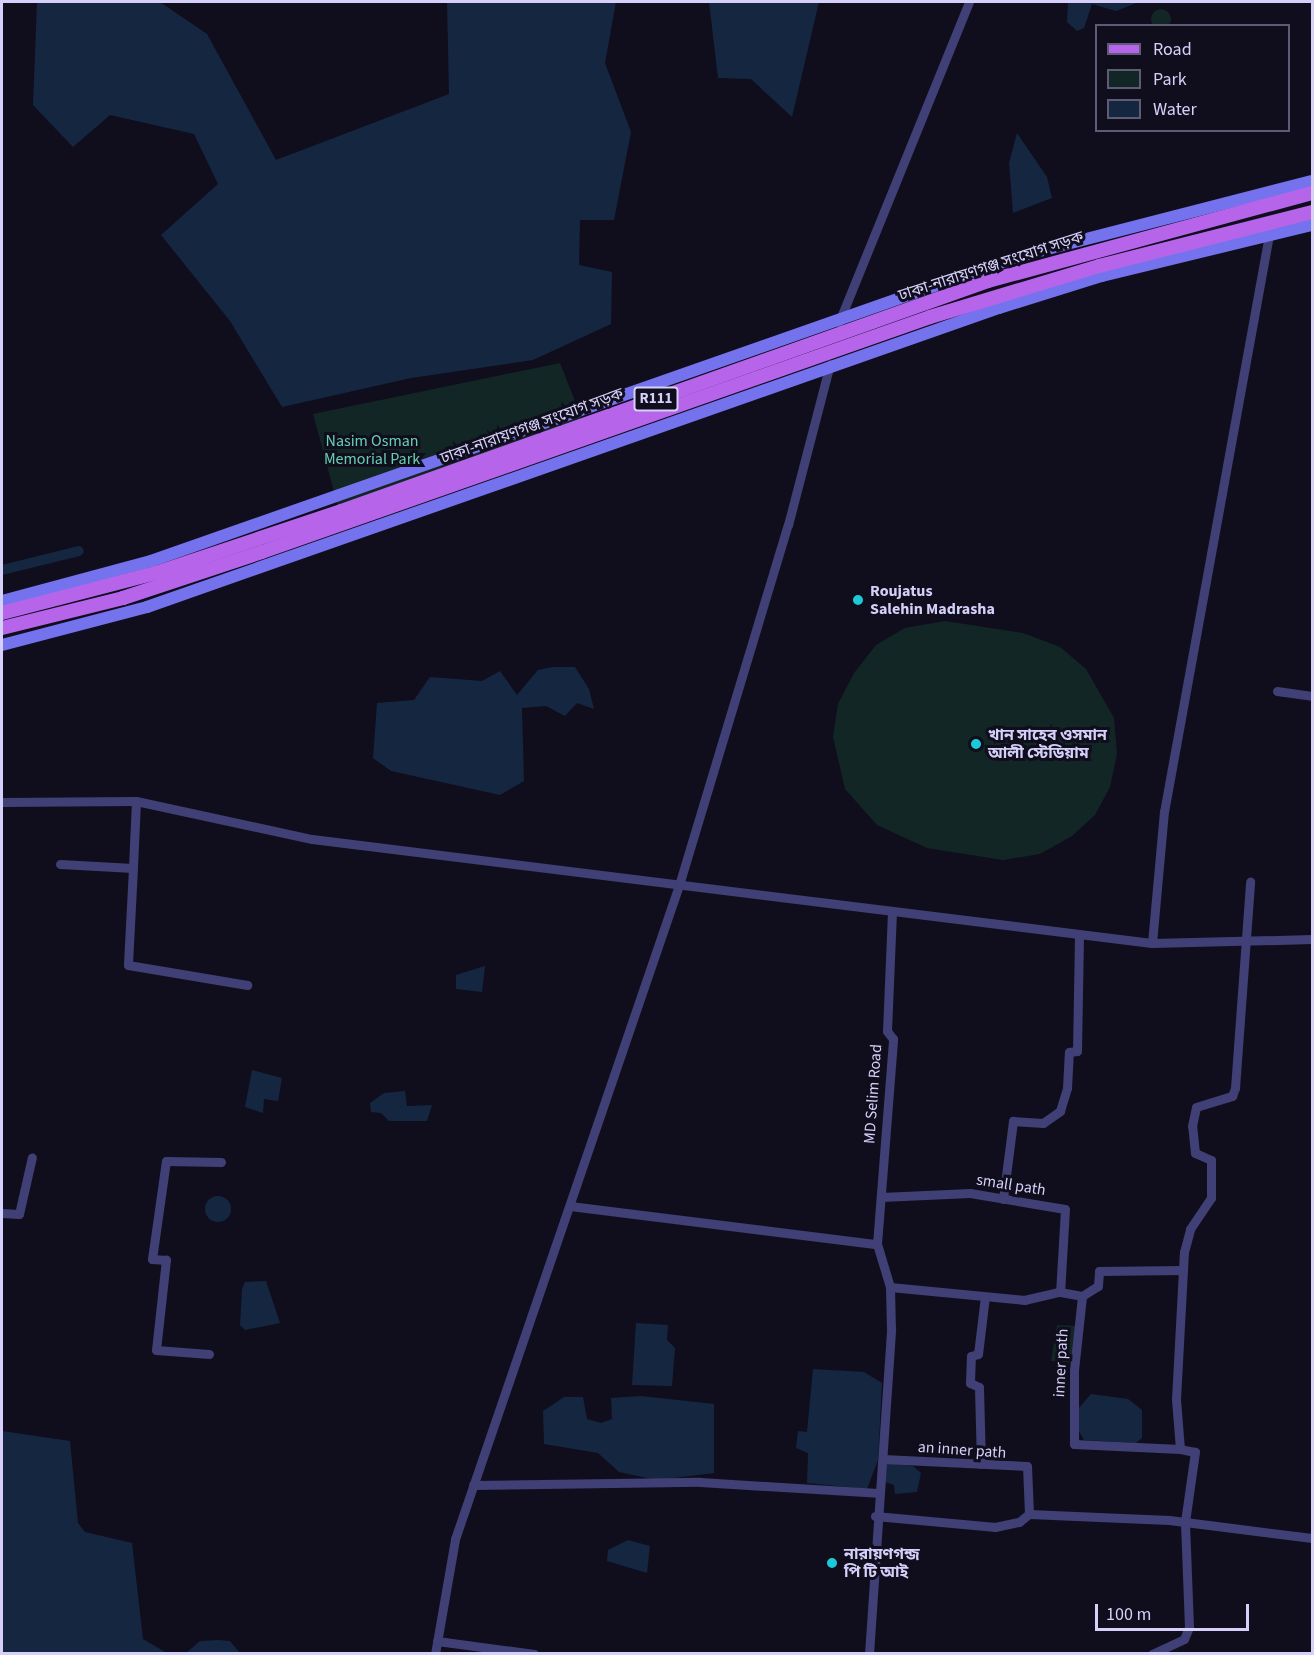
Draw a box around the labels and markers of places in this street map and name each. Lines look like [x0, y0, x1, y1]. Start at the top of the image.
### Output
place label: Roujatus Salehin Madrasha [870, 581, 995, 619]
marker: Roujatus Salehin Madrasha [851, 593, 865, 607]
place label: খান সাহেব ওসমান আলী স্টেডিয়াম [988, 725, 1107, 763]
marker: খান সাহেব ওসমান আলী স্টেডিয়াম [969, 737, 983, 751]
place label: নারায়ণগন্জ পি টি আই [844, 1544, 920, 1582]
marker: নারায়ণগন্জ পি টি আই [825, 1556, 839, 1570]

